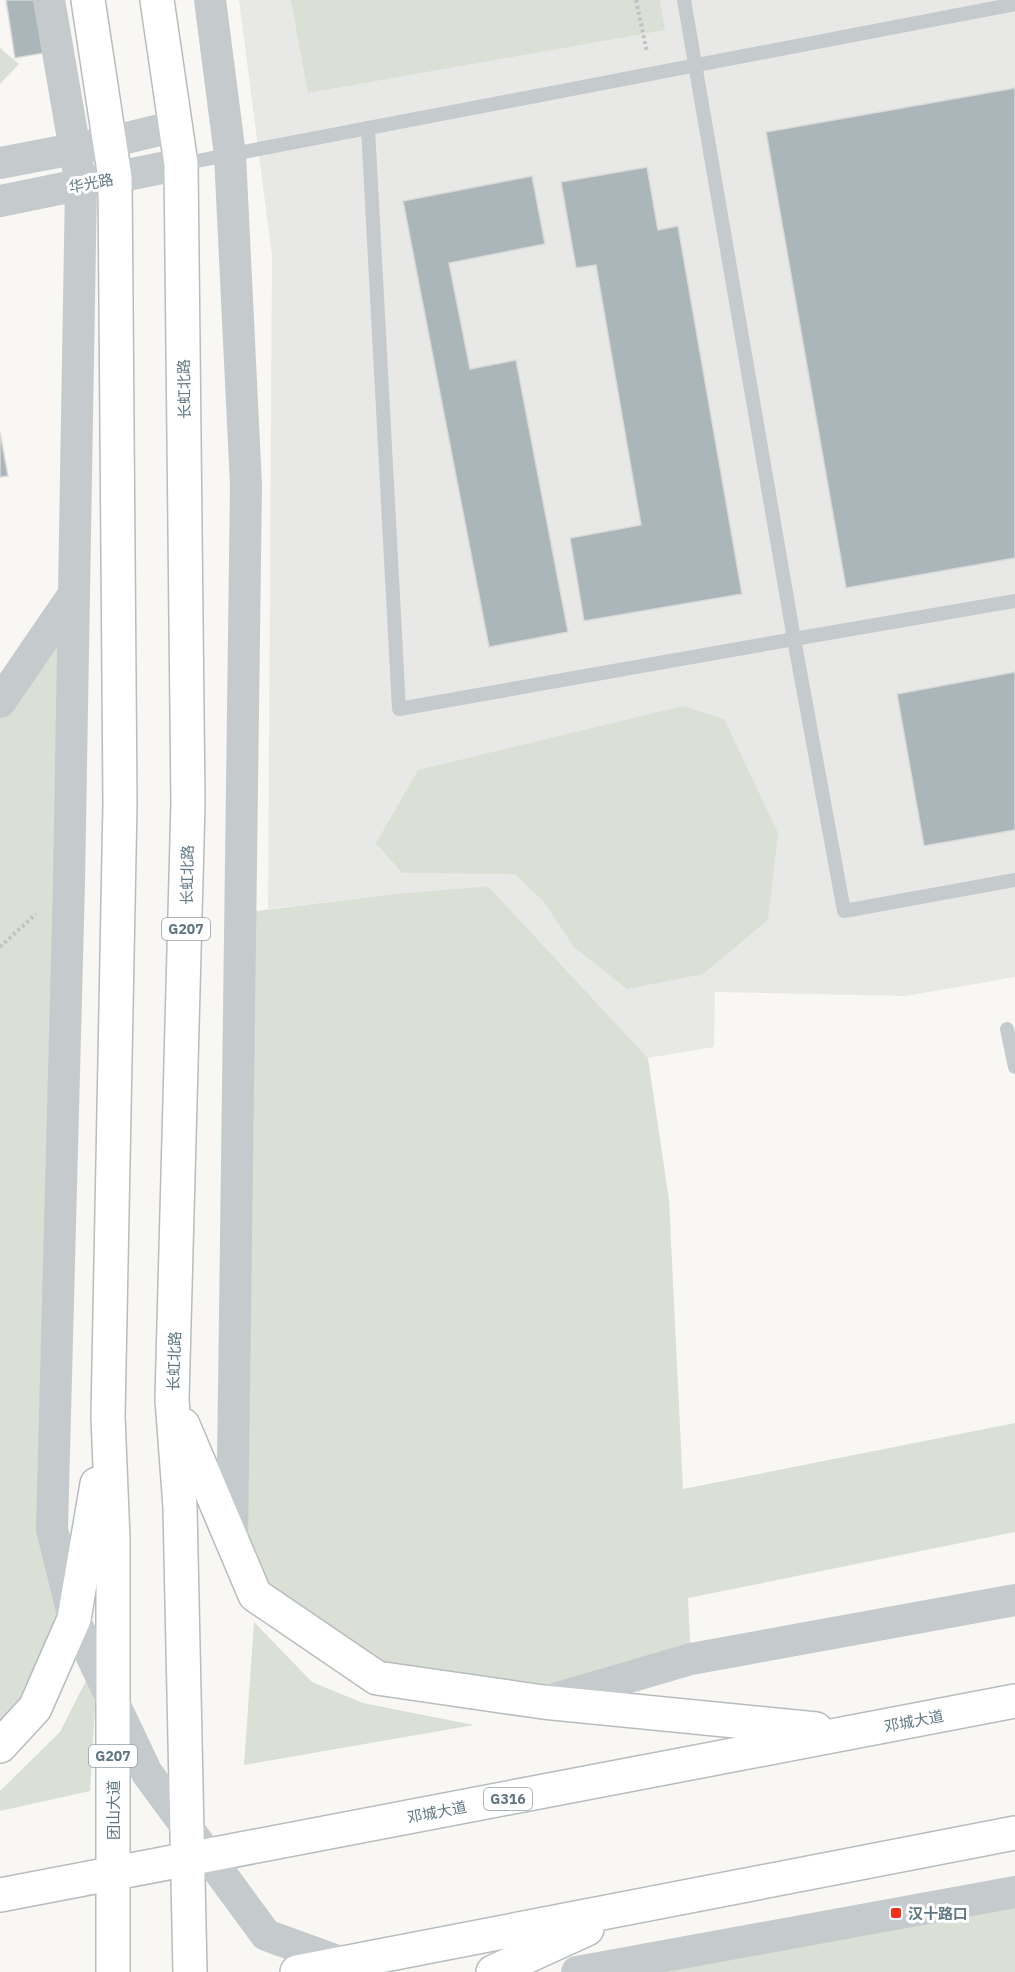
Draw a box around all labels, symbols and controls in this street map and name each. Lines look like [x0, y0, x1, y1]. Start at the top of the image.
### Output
street label: 华光路 [67, 169, 115, 197]
street label: 长虹北路 [174, 359, 194, 419]
street label: 长虹北路 [177, 845, 197, 905]
road number: G207 [162, 918, 210, 940]
street label: 长虹北路 [163, 1331, 185, 1391]
street label: 邓城大道 [883, 1706, 945, 1736]
road number: G207 [89, 1745, 137, 1767]
street label: 团山大道 [104, 1780, 123, 1840]
road number: G316 [484, 1788, 532, 1810]
street label: 邓城大道 [406, 1797, 468, 1827]
place label: 汉十路口 [908, 1904, 968, 1923]
marker: 汉十路口 [889, 1906, 903, 1920]

